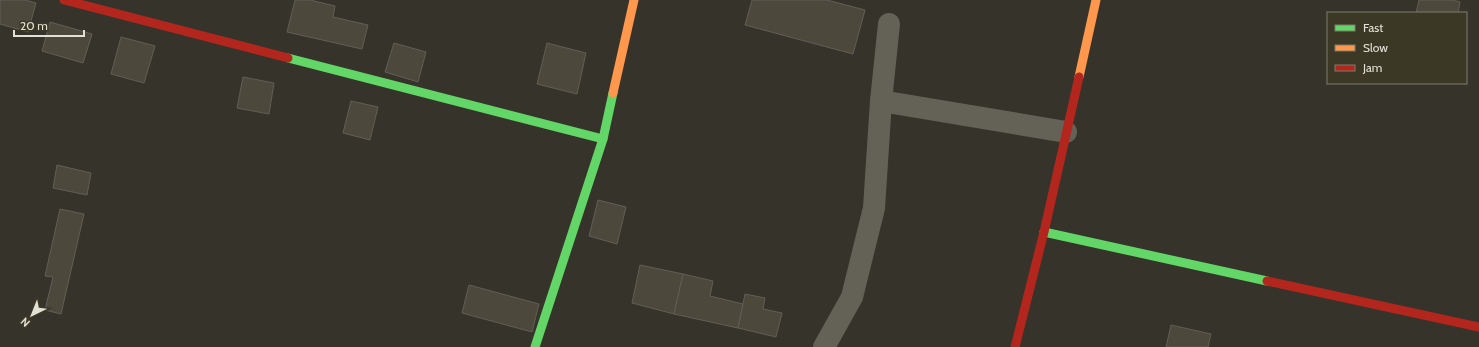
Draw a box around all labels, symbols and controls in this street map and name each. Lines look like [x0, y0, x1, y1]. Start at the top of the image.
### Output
scale bar [14, 12, 84, 38]
legend [1327, 12, 1467, 84]
text: 20 m [20, 18, 48, 33]
text: Fast [1363, 20, 1383, 35]
text: Slow [1363, 40, 1388, 55]
text: Jam [1362, 60, 1382, 75]
north arrow [12, 295, 52, 335]
text: N [18, 315, 33, 330]

